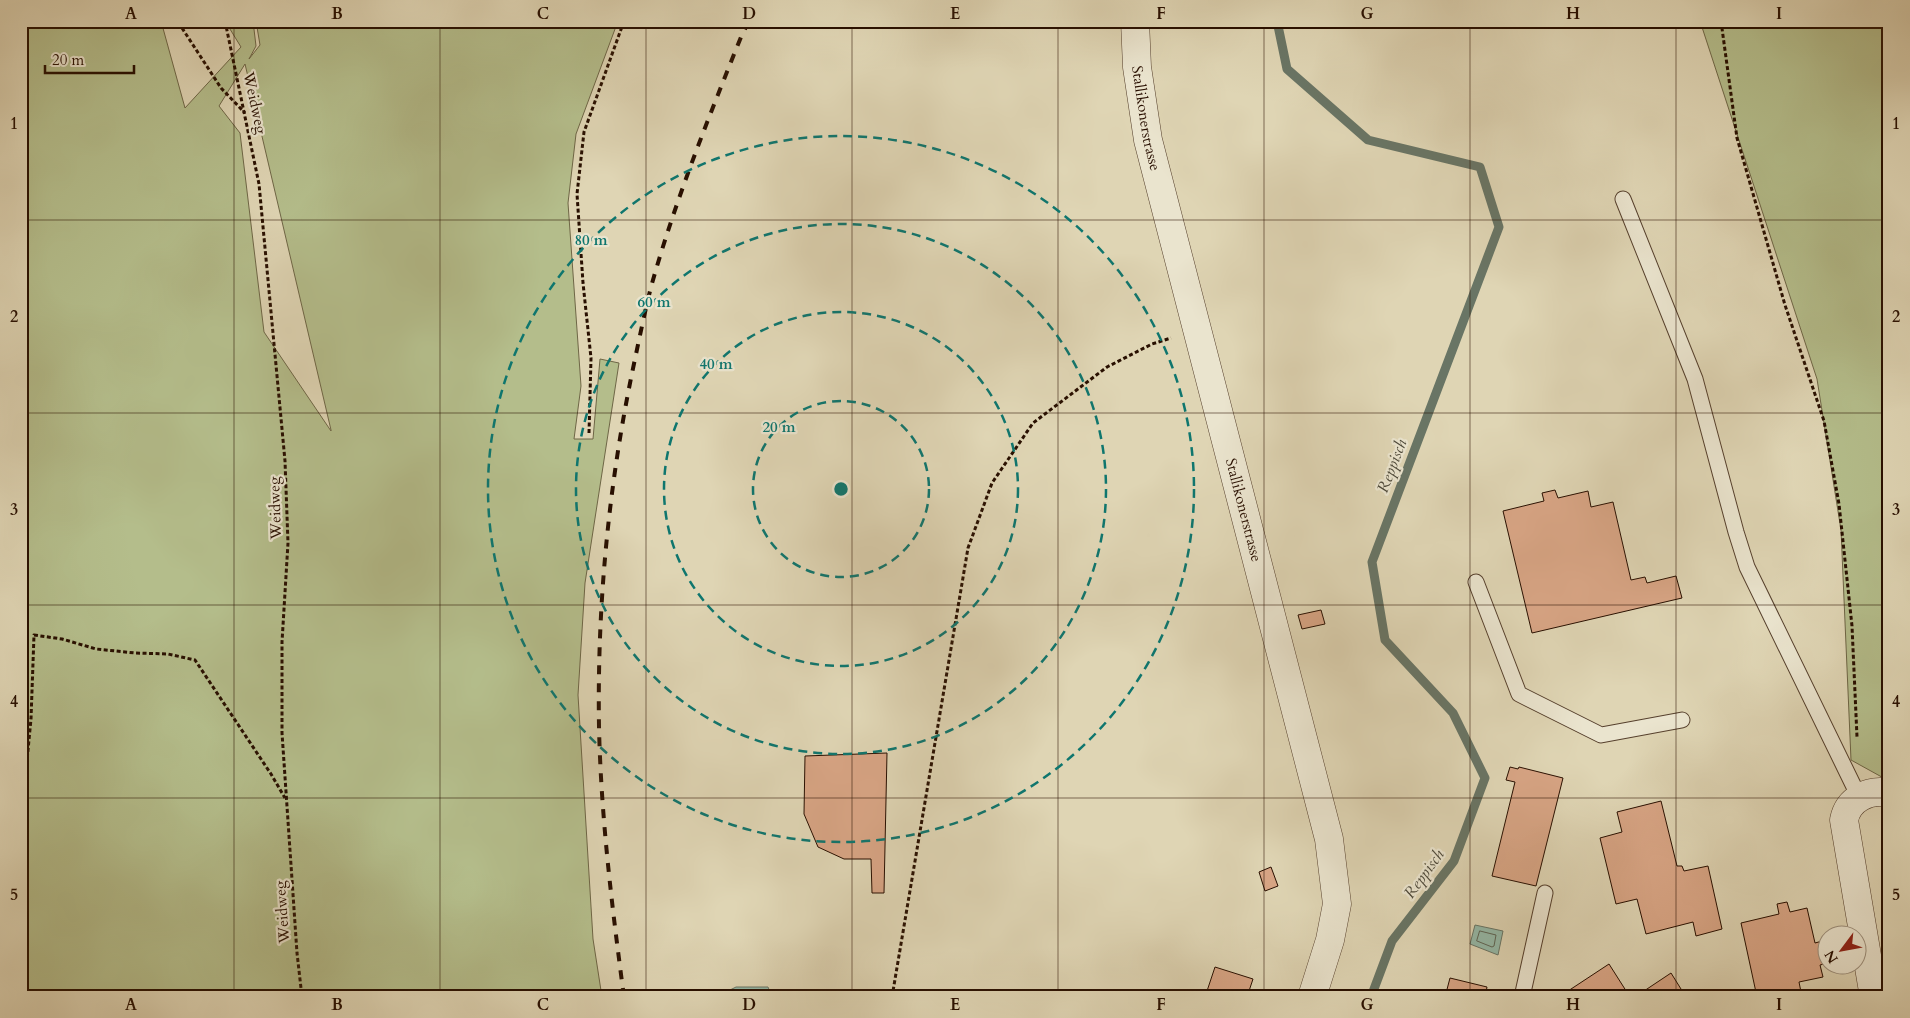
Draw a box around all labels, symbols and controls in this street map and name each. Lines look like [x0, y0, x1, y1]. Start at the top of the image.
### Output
text: A [125, 3, 137, 25]
text: B [331, 3, 343, 25]
text: C [537, 3, 549, 25]
text: D [742, 3, 756, 25]
text: E [950, 3, 960, 25]
text: F [1156, 3, 1166, 25]
text: G [1360, 3, 1374, 25]
text: H [1566, 3, 1580, 25]
text: I [1776, 3, 1782, 25]
scale bar [45, 42, 134, 74]
text: 20 m [52, 50, 84, 70]
street label: Stallikonerstrasse [1127, 64, 1166, 173]
street label: Weidweg [238, 69, 271, 136]
text: 1 [10, 113, 18, 135]
text: 1 [1892, 113, 1900, 135]
text: 80 m [574, 230, 608, 250]
text: 60 m [637, 292, 671, 312]
text: 2 [10, 306, 18, 328]
text: 2 [1892, 306, 1900, 328]
text: 40 m [699, 354, 733, 374]
text: 20 m [762, 417, 796, 437]
water label: Reppisch [1372, 436, 1412, 496]
street label: Stallikonerstrasse [1221, 456, 1267, 564]
street label: Weidweg [264, 476, 286, 541]
centre of rings [832, 480, 850, 498]
text: 3 [10, 499, 18, 521]
text: 3 [1892, 499, 1900, 521]
text: 4 [10, 691, 18, 713]
text: 4 [1892, 691, 1900, 713]
water label: Reppisch [1399, 845, 1449, 903]
street label: Weidweg [270, 879, 294, 945]
text: 5 [10, 884, 18, 906]
text: 5 [1892, 884, 1900, 906]
north arrow [1818, 926, 1868, 976]
text: N [1820, 946, 1843, 967]
text: A [125, 994, 137, 1016]
text: B [331, 994, 343, 1016]
text: C [537, 994, 549, 1016]
text: D [742, 994, 756, 1016]
text: E [950, 994, 960, 1016]
text: F [1156, 994, 1166, 1016]
text: G [1360, 994, 1374, 1016]
text: H [1566, 994, 1580, 1016]
text: I [1776, 994, 1782, 1016]

